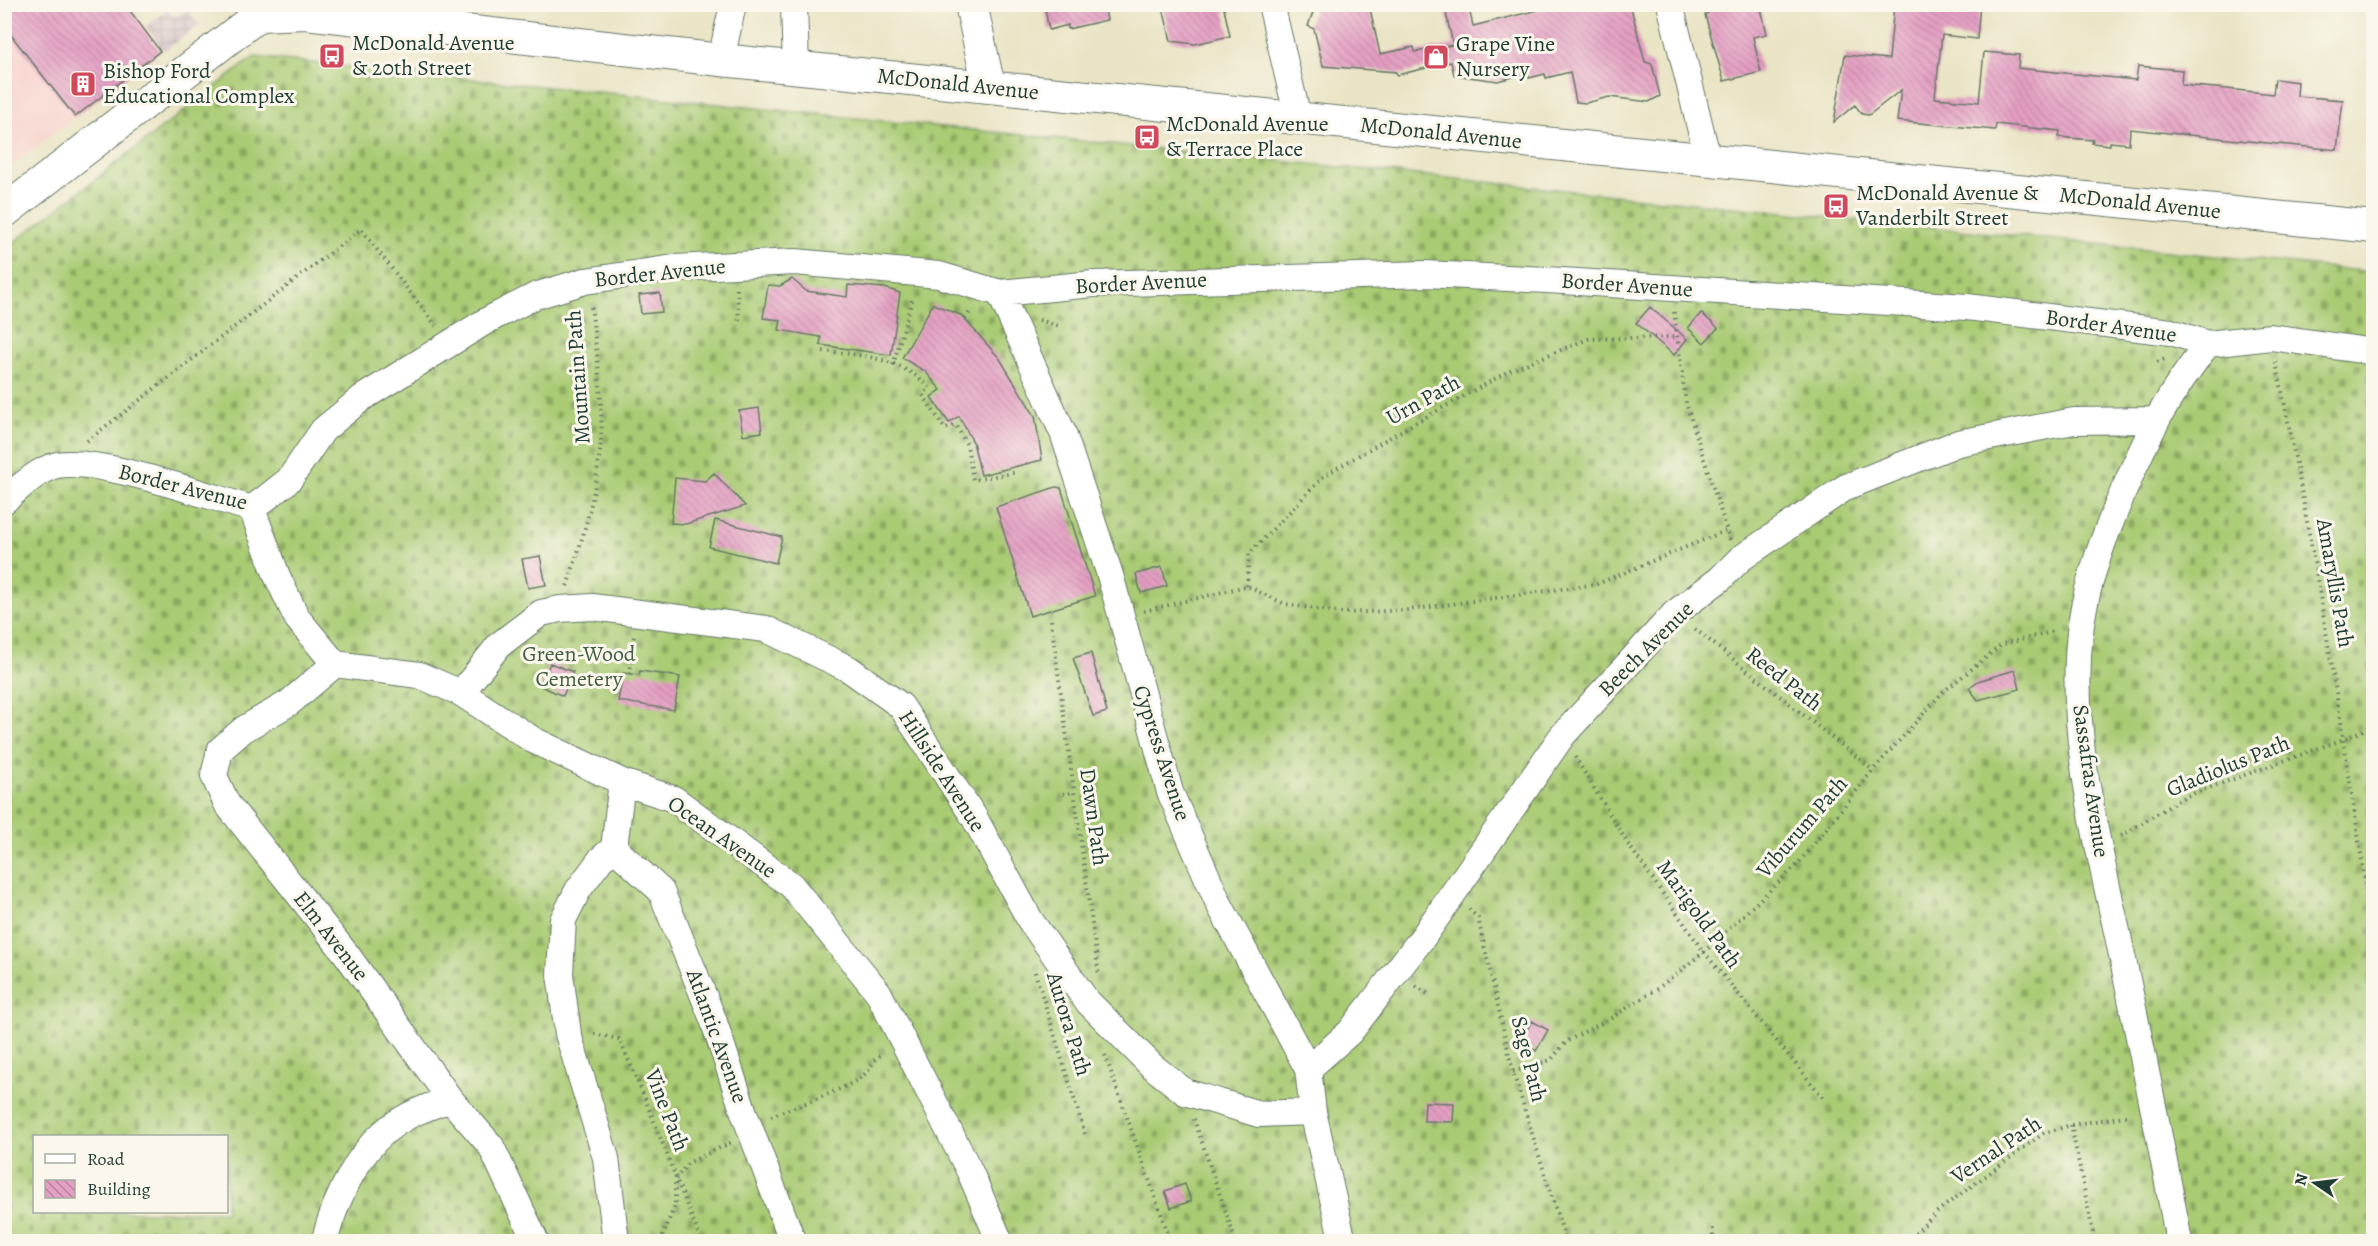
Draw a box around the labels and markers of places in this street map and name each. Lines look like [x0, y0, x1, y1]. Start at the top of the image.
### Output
place label: McDonald Avenue & 20th Street [352, 28, 515, 83]
place label: Grape Vine Nursery [1456, 29, 1555, 84]
bus stop icon: McDonald Avenue & 20th Street [317, 41, 347, 71]
shop icon: Grape Vine Nursery [1421, 42, 1451, 72]
place label: Bishop Ford Educational Complex [103, 56, 295, 111]
building icon: Bishop Ford Educational Complex [68, 69, 98, 99]
place label: McDonald Avenue & Terrace Place [1166, 109, 1329, 164]
bus stop icon: McDonald Avenue & Terrace Place [1132, 122, 1162, 152]
place label: McDonald Avenue & Vanderbilt Street [1855, 178, 2039, 233]
bus stop icon: McDonald Avenue & Vanderbilt Street [1821, 191, 1851, 221]

